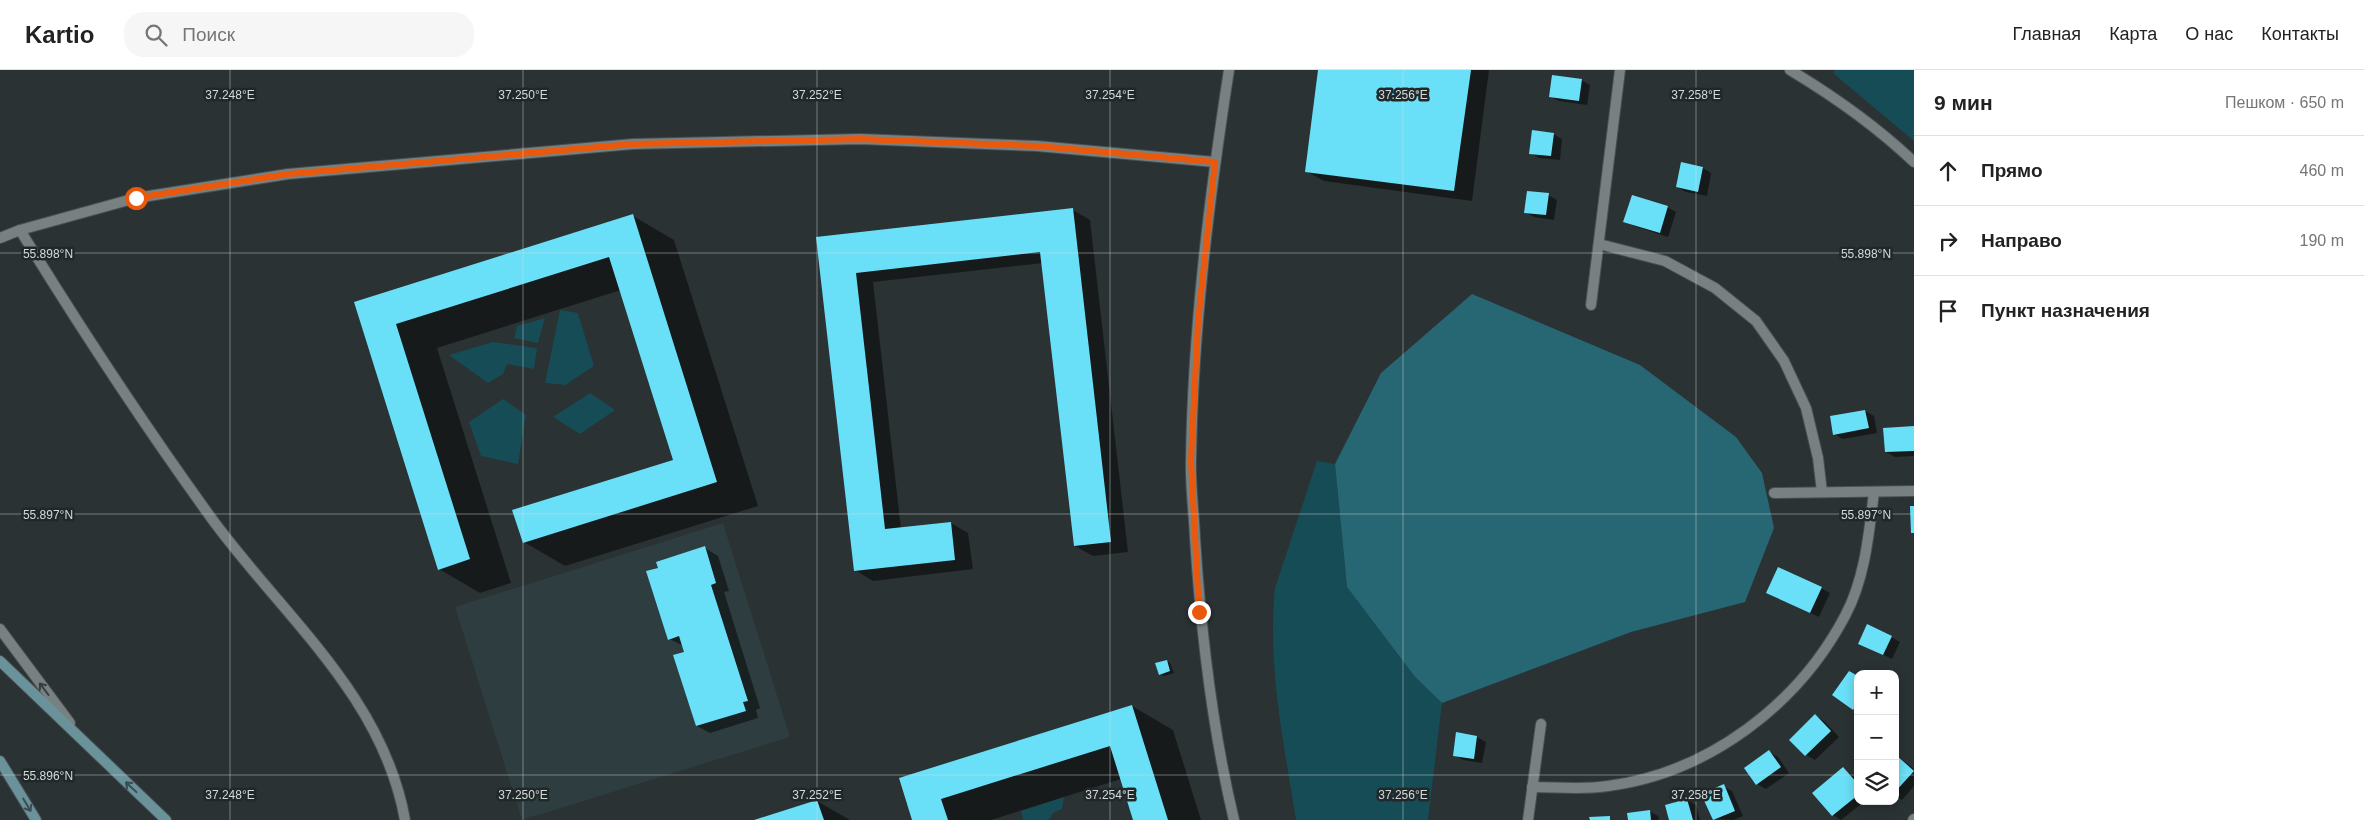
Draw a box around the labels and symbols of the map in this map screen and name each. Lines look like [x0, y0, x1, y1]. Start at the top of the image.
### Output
text: 37.248°E [205, 88, 255, 102]
text: 37.250°E [498, 88, 548, 102]
text: 37.252°E [792, 88, 842, 102]
text: 37.254°E [1085, 88, 1135, 102]
text: 37.256°E [1378, 88, 1428, 102]
text: 37.258°E [1671, 88, 1721, 102]
route start [125, 187, 148, 210]
text: 55.898°N [23, 247, 73, 261]
text: 55.898°N [1841, 247, 1891, 261]
text: 55.897°N [23, 508, 73, 522]
text: 55.897°N [1841, 508, 1891, 522]
route end [1188, 601, 1211, 624]
one-way arrow [38, 683, 49, 696]
text: 55.896°N [23, 769, 73, 783]
one-way arrow [125, 780, 137, 793]
text: 37.248°E [205, 788, 255, 802]
text: 37.250°E [498, 788, 548, 802]
text: 37.252°E [792, 788, 842, 802]
text: 37.254°E [1085, 788, 1135, 802]
text: 37.256°E [1378, 788, 1428, 802]
text: 37.258°E [1671, 788, 1721, 802]
one-way arrow [22, 798, 32, 812]

